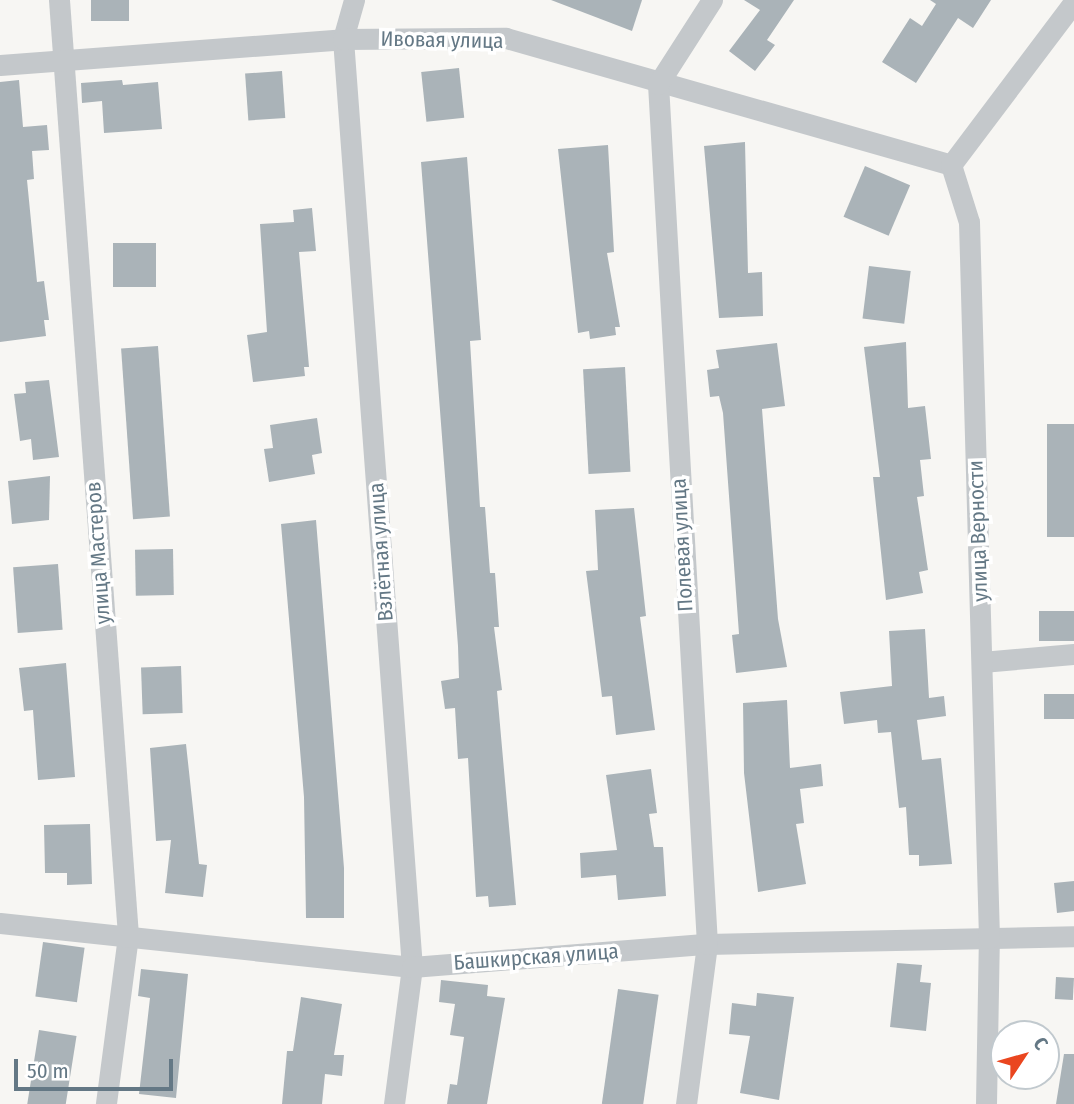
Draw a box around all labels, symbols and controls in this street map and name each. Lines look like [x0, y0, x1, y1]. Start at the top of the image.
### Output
street label: Ивовая улица [380, 26, 504, 54]
street label: улица Верности [963, 460, 993, 602]
street label: Полевая улица [666, 478, 698, 612]
street label: улица Мастеров [80, 481, 116, 625]
street label: Взлётная улица [364, 482, 398, 622]
street label: Башкирская улица [453, 939, 619, 975]
north arrow [990, 1020, 1060, 1090]
text: С [1029, 1033, 1053, 1054]
scale bar [18, 1044, 177, 1088]
text: 50 m [27, 1058, 69, 1084]

